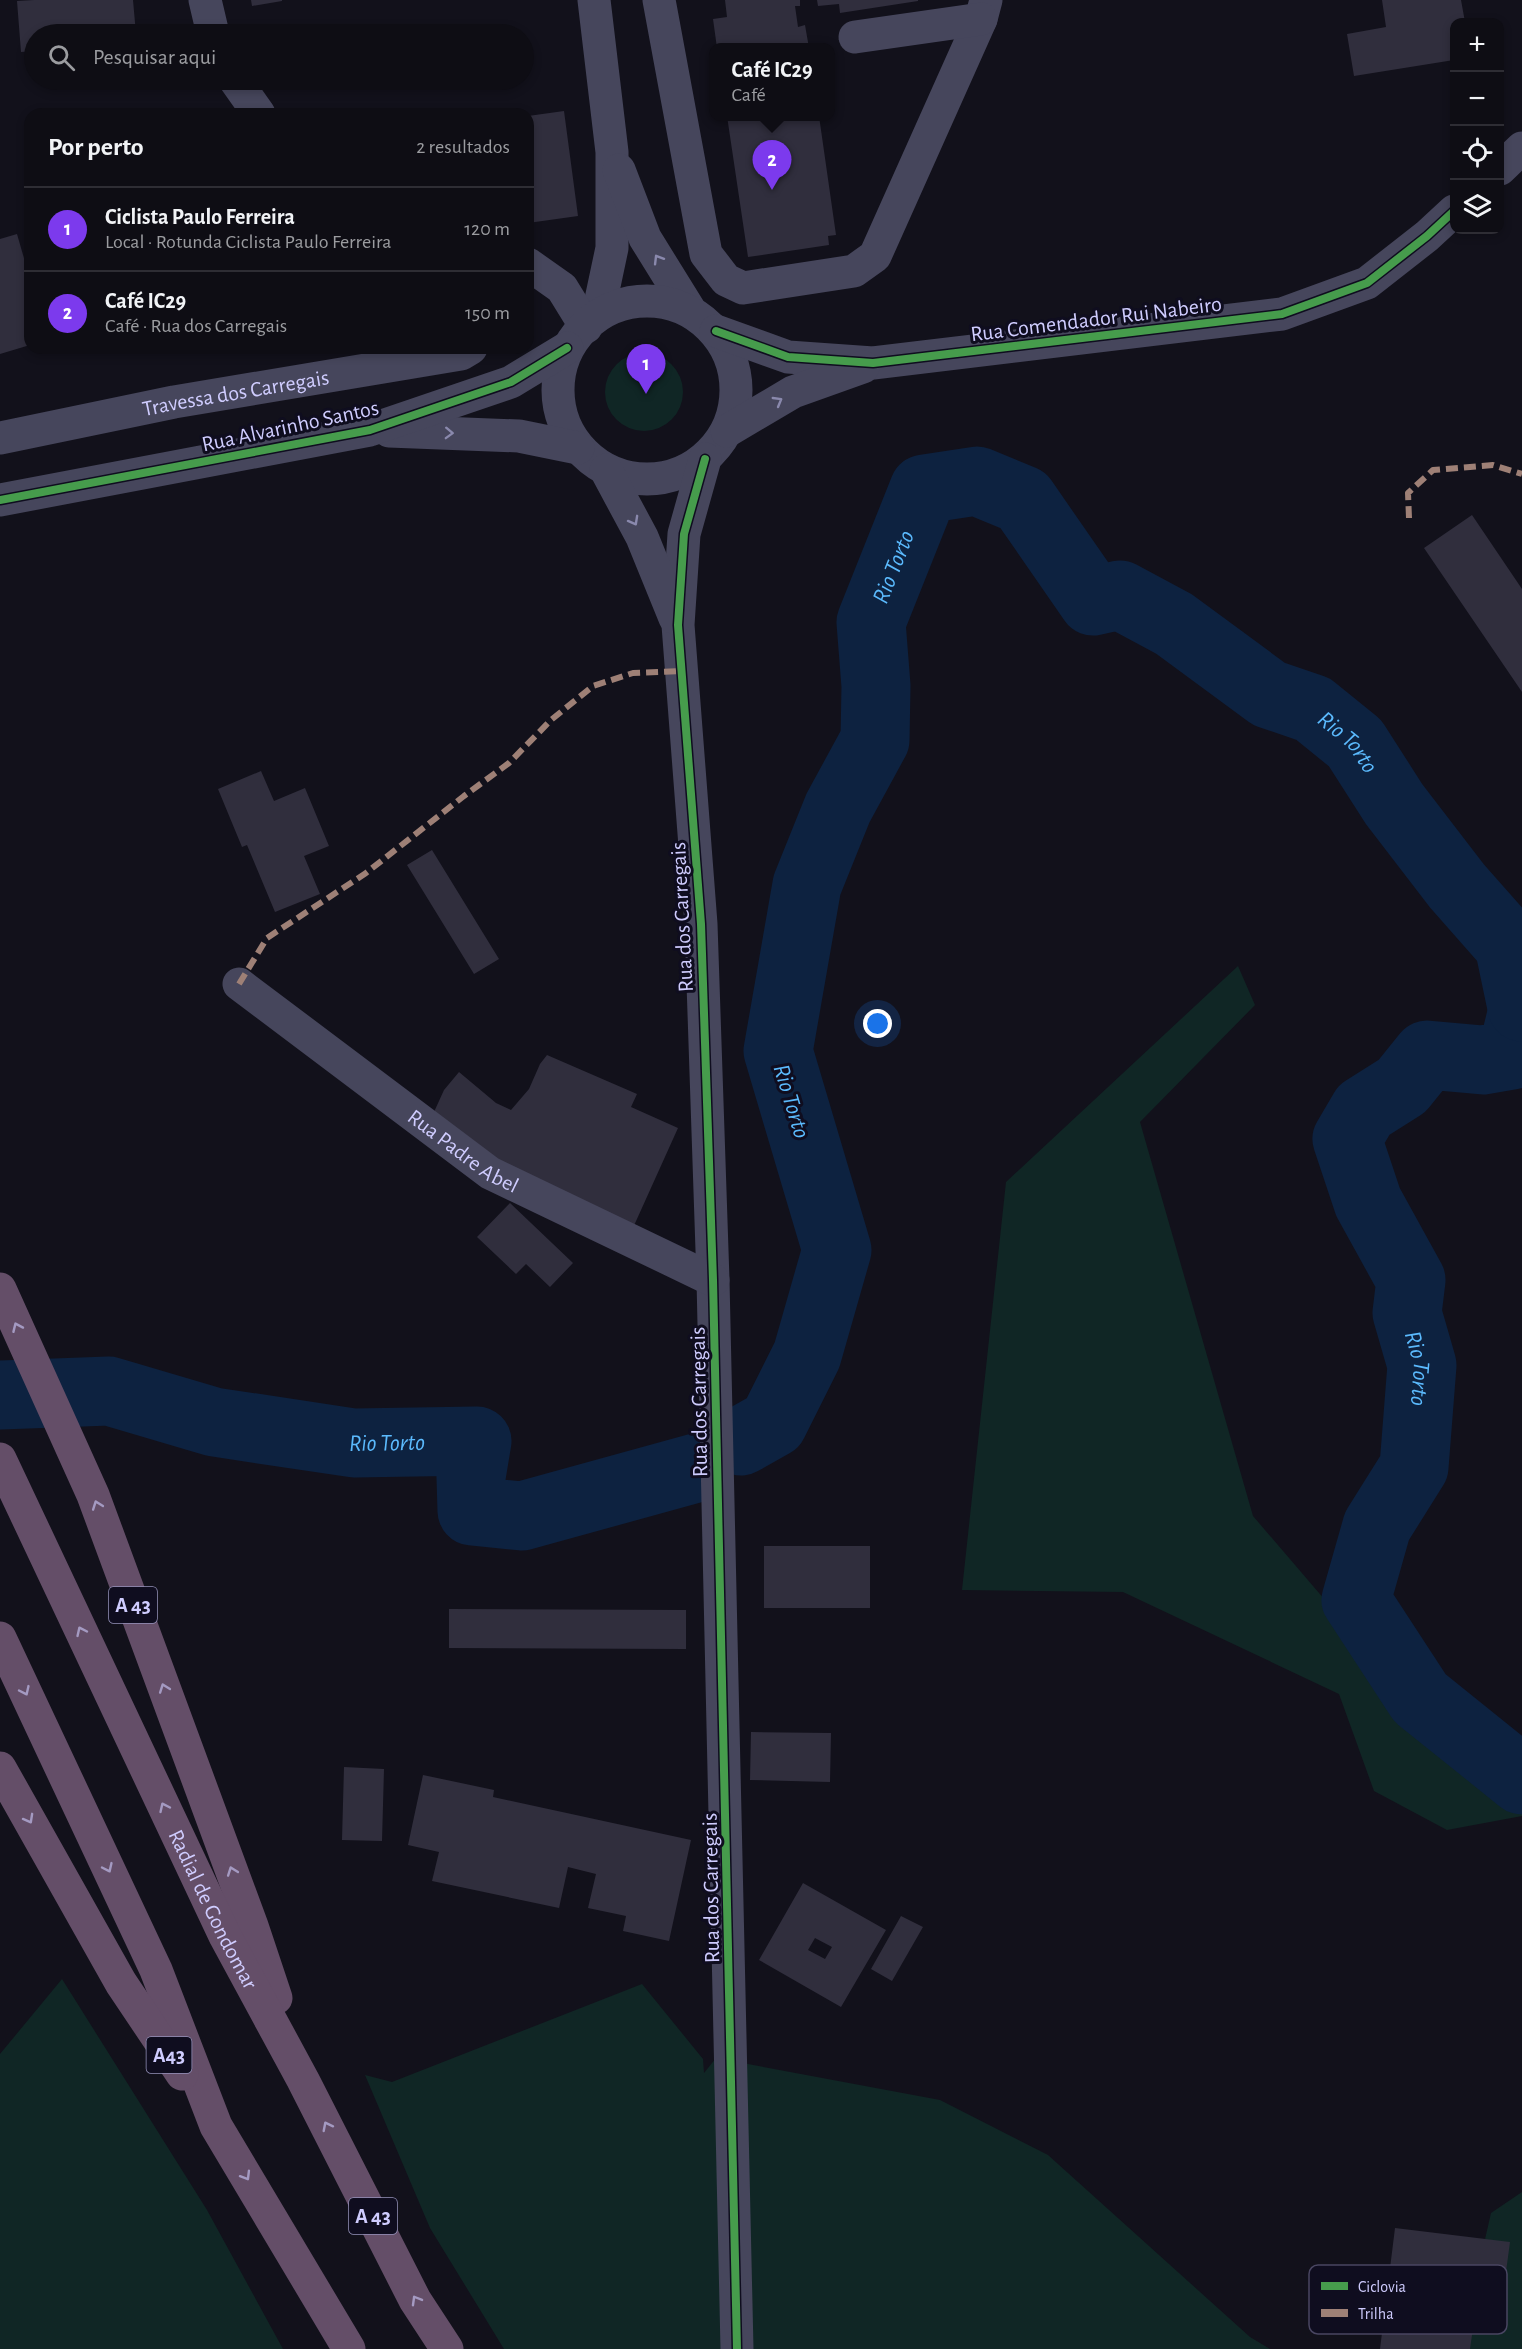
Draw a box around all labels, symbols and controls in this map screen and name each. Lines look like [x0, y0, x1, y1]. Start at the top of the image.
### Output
map controls [1450, 18, 1504, 234]
button: + [1450, 18, 1504, 72]
search box [24, 24, 534, 90]
icon: search [45, 41, 78, 74]
popup [709, 43, 835, 121]
text: Pesquisar aqui [93, 46, 216, 68]
text: Café IC29 [731, 59, 813, 81]
button: − [1450, 72, 1504, 126]
text: Café [731, 85, 766, 105]
button: locate [1450, 126, 1504, 180]
text: Por perto [48, 134, 144, 160]
text: 2 resultados [416, 137, 510, 157]
pin: 2 [752, 140, 792, 190]
button: layers [1450, 180, 1504, 234]
text: Ciclista Paulo Ferreira [105, 206, 295, 228]
text: 1 [64, 219, 71, 239]
text: 120 m [464, 219, 510, 239]
text: Local · Rotunda Ciclista Paulo Ferreira [105, 232, 392, 252]
one-way arrow [655, 255, 666, 266]
text: Café IC29 [105, 290, 186, 312]
street label: Rua Comendador Rui Nabeiro [969, 293, 1223, 345]
text: 2 [63, 303, 72, 323]
text: 150 m [465, 303, 510, 323]
text: Café · Rua dos Carregais [105, 316, 287, 336]
pin: 1 [626, 344, 666, 394]
street label: Travessa dos Carregais [140, 366, 331, 420]
street label: Rua Alvarinho Santos [200, 396, 381, 455]
one-way arrow [771, 397, 782, 409]
one-way arrow [445, 426, 454, 439]
one-way arrow [627, 515, 638, 525]
water label: Rio Torto [869, 527, 919, 607]
water label: Rio Torto [1313, 707, 1382, 778]
street label: Rua dos Carregais [667, 841, 697, 993]
your location [863, 1009, 892, 1038]
water label: Rio Torto [768, 1061, 814, 1141]
street label: Rua Padre Abel [404, 1105, 522, 1197]
one-way arrow [13, 1323, 25, 1334]
street label: Rua dos Carregais [687, 1327, 711, 1477]
water label: Rio Torto [1400, 1328, 1433, 1407]
water label: Rio Torto [349, 1431, 425, 1456]
one-way arrow [91, 1501, 104, 1511]
road number: A 43 [109, 1587, 157, 1623]
one-way arrow [77, 1626, 89, 1637]
one-way arrow [159, 1683, 172, 1694]
one-way arrow [17, 1685, 29, 1696]
one-way arrow [160, 1802, 172, 1813]
one-way arrow [22, 1813, 33, 1823]
street label: Rua dos Carregais [699, 1813, 723, 1963]
street label: Radial de Gondomar [164, 1826, 261, 1993]
one-way arrow [101, 1861, 113, 1872]
one-way arrow [227, 1866, 239, 1877]
road number: A43 [146, 2037, 192, 2073]
one-way arrow [323, 2122, 334, 2133]
one-way arrow [238, 2170, 250, 2180]
road number: A 43 [349, 2198, 397, 2234]
legend [1309, 2265, 1507, 2334]
text: Ciclovia [1358, 2279, 1406, 2295]
one-way arrow [411, 2296, 423, 2306]
text: Trilha [1358, 2306, 1394, 2322]

